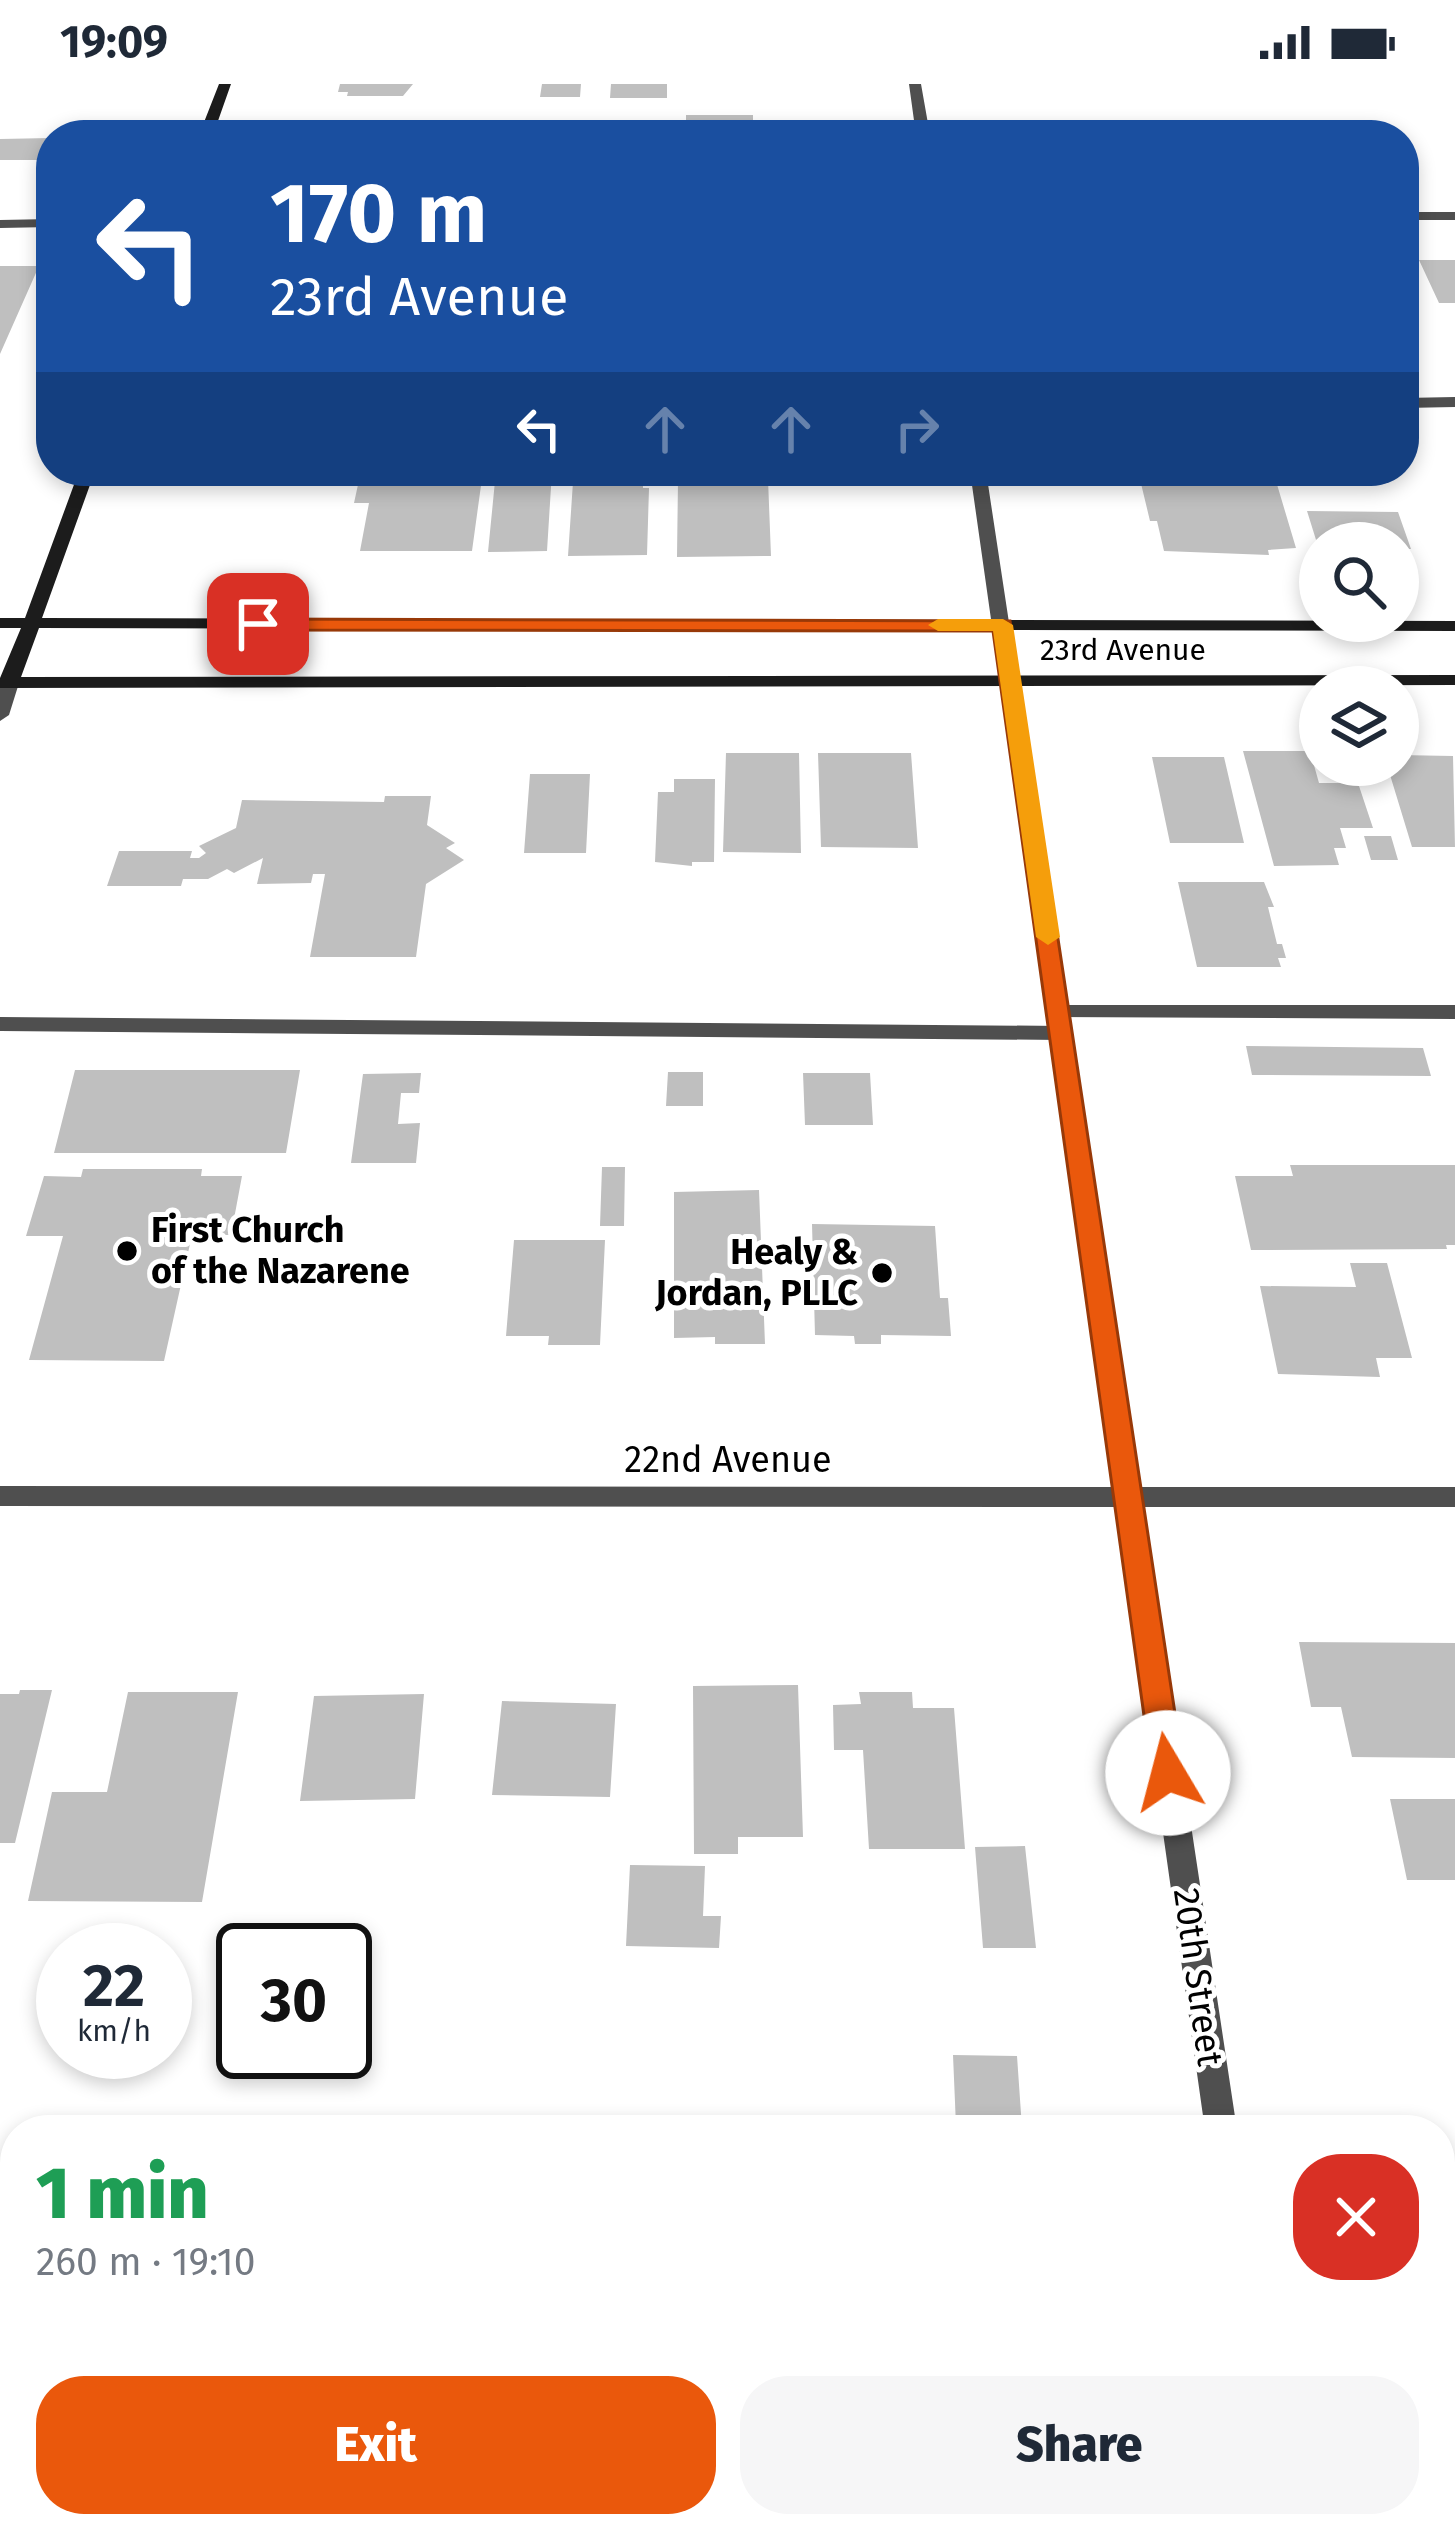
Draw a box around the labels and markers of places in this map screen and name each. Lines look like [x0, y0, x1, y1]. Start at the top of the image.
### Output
pin [207, 573, 309, 675]
place label: First Church of the Nazarene [151, 1208, 410, 1293]
place label: Healy & Jordan, PLLC [654, 1230, 858, 1315]
marker: First Church of the Nazarene [114, 1238, 140, 1264]
marker: Healy & Jordan, PLLC [869, 1260, 895, 1286]

